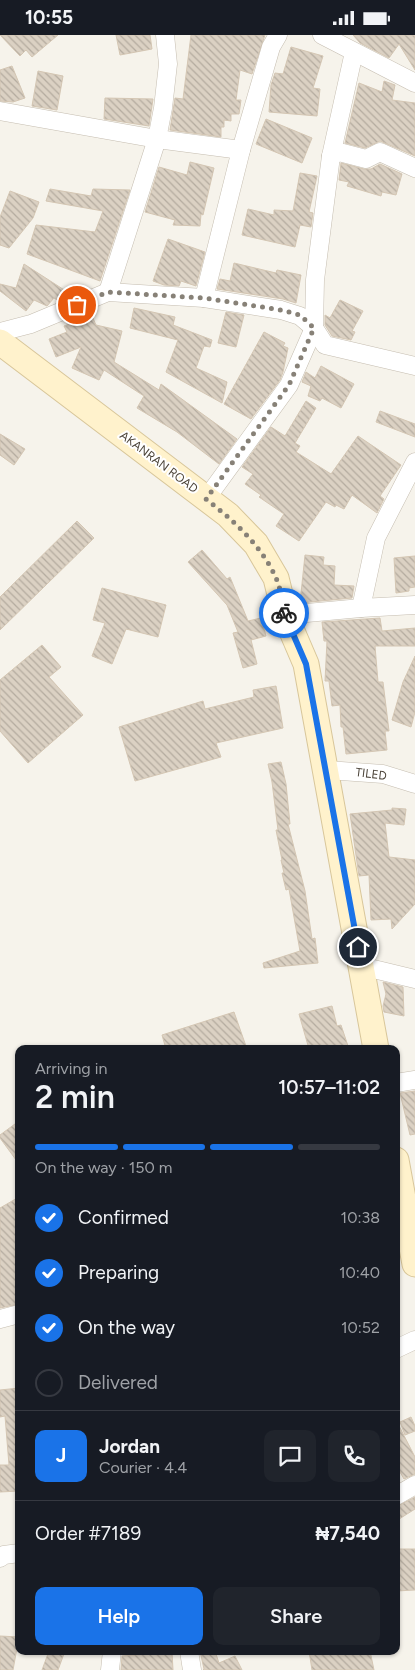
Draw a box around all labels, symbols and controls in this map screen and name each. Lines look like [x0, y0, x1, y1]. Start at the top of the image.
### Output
text: 10:55 [25, 6, 73, 29]
pin [56, 284, 98, 326]
icon: bag [63, 291, 91, 319]
street label: AKANRAN ROAD [117, 428, 201, 496]
courier [259, 588, 309, 638]
icon: bike [270, 599, 298, 627]
street label: TILED [355, 765, 387, 783]
pin [337, 926, 379, 968]
icon: home [344, 933, 372, 961]
text: Arriving in [35, 1059, 107, 1078]
text: 10:57–11:02 [278, 1076, 380, 1099]
text: 2 min [35, 1078, 115, 1116]
text: On the way · 150 m [35, 1158, 172, 1177]
icon: check [35, 1204, 63, 1232]
text: Confirmed [78, 1206, 169, 1229]
text: 10:38 [341, 1208, 380, 1227]
icon: check [35, 1259, 63, 1287]
text: Preparing [78, 1261, 159, 1284]
text: 10:40 [339, 1263, 380, 1282]
icon: check [35, 1314, 63, 1342]
text: On the way [78, 1316, 175, 1339]
text: 10:52 [341, 1318, 380, 1337]
text: Delivered [78, 1371, 158, 1394]
button: chat [264, 1430, 316, 1482]
button: phone [328, 1430, 380, 1482]
text: Jordan [99, 1435, 160, 1458]
text: J [56, 1444, 66, 1467]
text: Courier · 4.4 [99, 1458, 187, 1477]
text: Order #7189 [35, 1522, 141, 1545]
text: ₦7,540 [315, 1522, 380, 1545]
button: Help [35, 1587, 203, 1645]
button: Share [213, 1587, 380, 1645]

